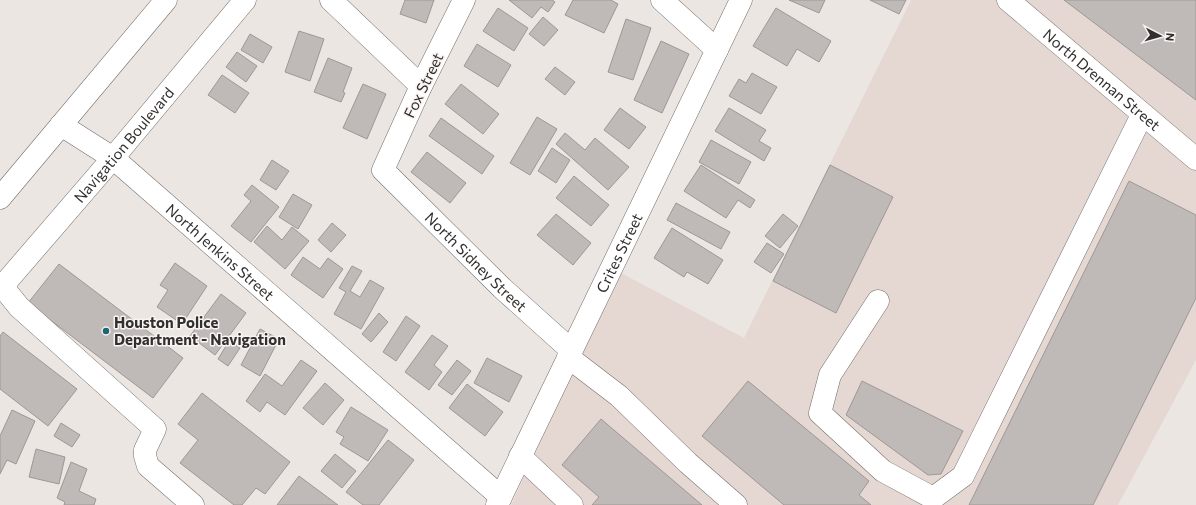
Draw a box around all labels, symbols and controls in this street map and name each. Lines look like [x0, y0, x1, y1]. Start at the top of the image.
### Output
north arrow [1140, 16, 1180, 56]
street label: North Drennan Street [1040, 25, 1164, 134]
text: N [1164, 32, 1177, 42]
street label: Fox Street [400, 50, 446, 120]
street label: Navigation Boulevard [70, 83, 177, 206]
street label: North Jenkins Street [163, 200, 278, 304]
street label: North Sidney Street [422, 208, 531, 315]
street label: Crites Street [592, 210, 646, 296]
place label: Houston Police Department - Navigation [114, 313, 286, 348]
marker: Houston Police Department - Navigation [101, 326, 111, 336]

